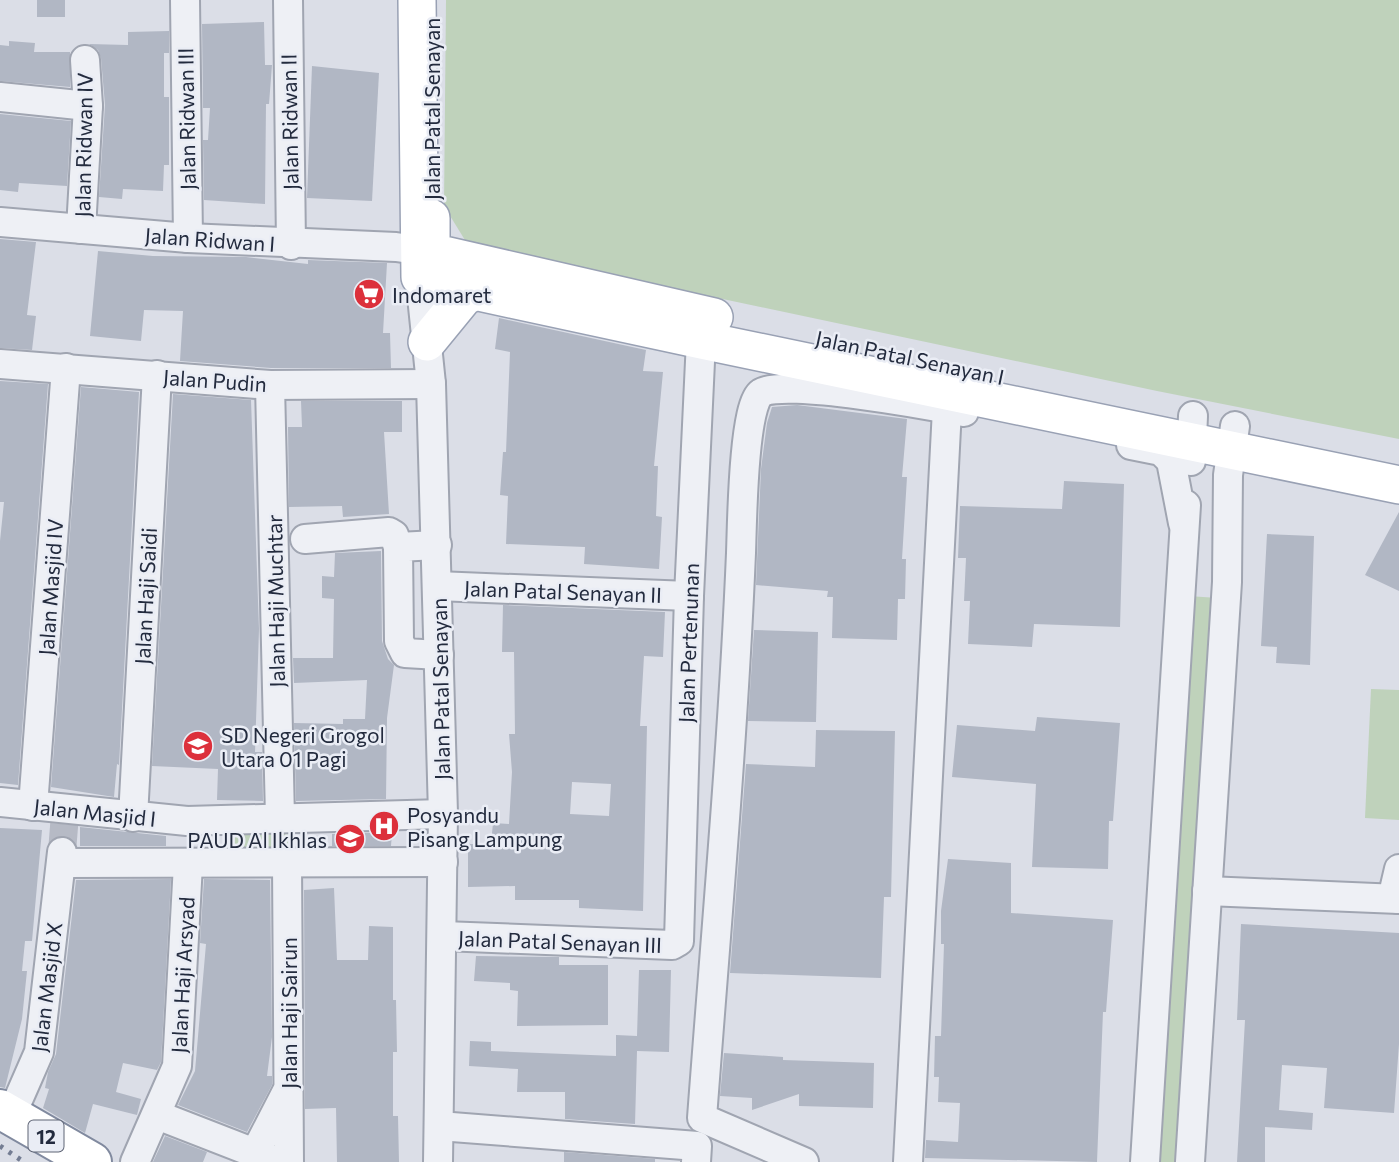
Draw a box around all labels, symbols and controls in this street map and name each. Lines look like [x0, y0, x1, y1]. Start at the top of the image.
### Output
street label: Jalan Patal Senayan [419, 18, 444, 200]
street label: Jalan Ridwan III [172, 48, 200, 190]
street label: Jalan Ridwan II [275, 54, 303, 190]
street label: Jalan Ridwan IV [69, 72, 97, 218]
street label: Jalan Ridwan I [144, 222, 276, 256]
supermarket icon: Indomaret [352, 277, 386, 311]
place label: Indomaret [392, 282, 491, 307]
street label: Jalan Patal Senayan I [813, 325, 1007, 389]
street label: Jalan Pudin [162, 364, 268, 396]
street label: Jalan Haji Muchtar [261, 514, 289, 688]
street label: Jalan Masjid IV [33, 518, 67, 656]
street label: Jalan Haji Saidi [129, 527, 161, 665]
street label: Jalan Pertenunan [673, 563, 703, 723]
street label: Jalan Patal Senayan II [464, 575, 662, 607]
street label: Jalan Patal Senayan [426, 598, 454, 780]
place label: SD Negeri Grogol Utara 01 Pagi [221, 722, 385, 771]
school or university icon: SD Negeri Grogol Utara 01 Pagi [181, 729, 215, 763]
street label: Jalan Masjid I [33, 793, 157, 831]
place label: Posyandu Pisang Lampung [407, 802, 562, 851]
hospital icon: Posyandu Pisang Lampung [367, 809, 401, 843]
school or university icon: PAUD Al Ikhlas [333, 822, 367, 856]
place label: PAUD Al Ikhlas [187, 827, 327, 852]
street label: Jalan Haji Arsyad [165, 896, 199, 1054]
street label: Jalan Masjid X [26, 920, 66, 1054]
street label: Jalan Patal Senayan III [458, 925, 662, 957]
street label: Jalan Haji Sairun [276, 937, 301, 1089]
road number: 12 [28, 1120, 64, 1152]

